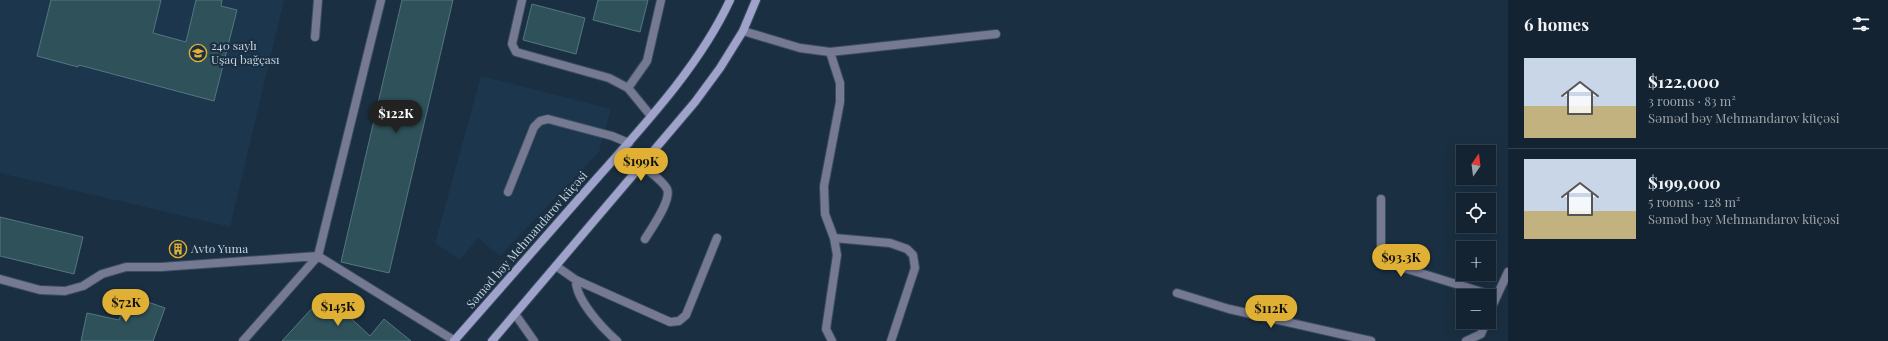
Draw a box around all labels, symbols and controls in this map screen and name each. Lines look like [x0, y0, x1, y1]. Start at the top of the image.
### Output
text: 6 homes [1524, 13, 1589, 35]
icon: filters [1850, 13, 1872, 35]
place label: 240 saylı Uşaq bağçası [211, 37, 280, 67]
school or university icon: 240 saylı Uşaq bağçası [188, 43, 208, 63]
text: $122,000 [1648, 70, 1720, 92]
icon: home [1556, 74, 1604, 122]
text: 3 rooms · 83 m² [1648, 92, 1736, 109]
pin: $122K [368, 100, 424, 134]
text: $122K [378, 104, 414, 121]
text: Səməd bəy Mehmandarov küçəsi [1648, 109, 1840, 126]
north arrow [1456, 145, 1496, 185]
map controls [1456, 145, 1496, 329]
pin: $199K [613, 148, 669, 182]
text: $199K [623, 152, 659, 169]
street label: Səməd bəy Mehmandarov küçəsi [462, 167, 591, 311]
text: $199,000 [1648, 171, 1721, 193]
icon: home [1556, 175, 1604, 223]
button: locate [1456, 193, 1496, 233]
text: 5 rooms · 128 m² [1648, 193, 1740, 210]
text: Səməd bəy Mehmandarov küçəsi [1648, 210, 1840, 227]
building icon: Avto Yuma [168, 239, 188, 259]
place label: Avto Yuma [190, 240, 248, 256]
button: + [1456, 241, 1496, 281]
pin: $93.3K [1368, 244, 1434, 278]
text: $93.3K [1381, 248, 1421, 265]
pin: $72K [102, 289, 150, 323]
button: − [1456, 289, 1496, 329]
text: $72K [111, 293, 141, 310]
pin: $145K [310, 293, 366, 327]
pin: $112K [1243, 295, 1299, 329]
text: $145K [321, 297, 355, 314]
text: $112K [1254, 299, 1288, 316]

